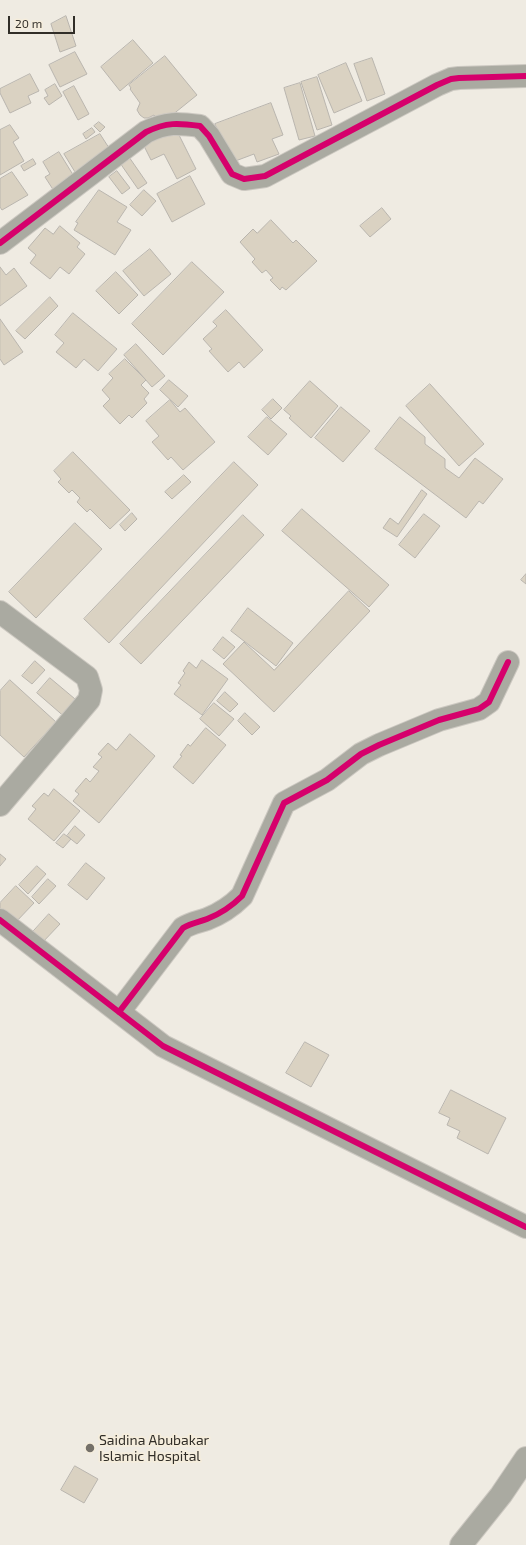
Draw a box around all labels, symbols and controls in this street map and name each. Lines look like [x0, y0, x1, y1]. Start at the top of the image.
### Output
scale bar [10, 8, 77, 34]
text: 20 m [15, 16, 42, 30]
place label: Saidina Abubakar Islamic Hospital [99, 1432, 209, 1464]
marker: Saidina Abubakar Islamic Hospital [84, 1442, 96, 1454]

